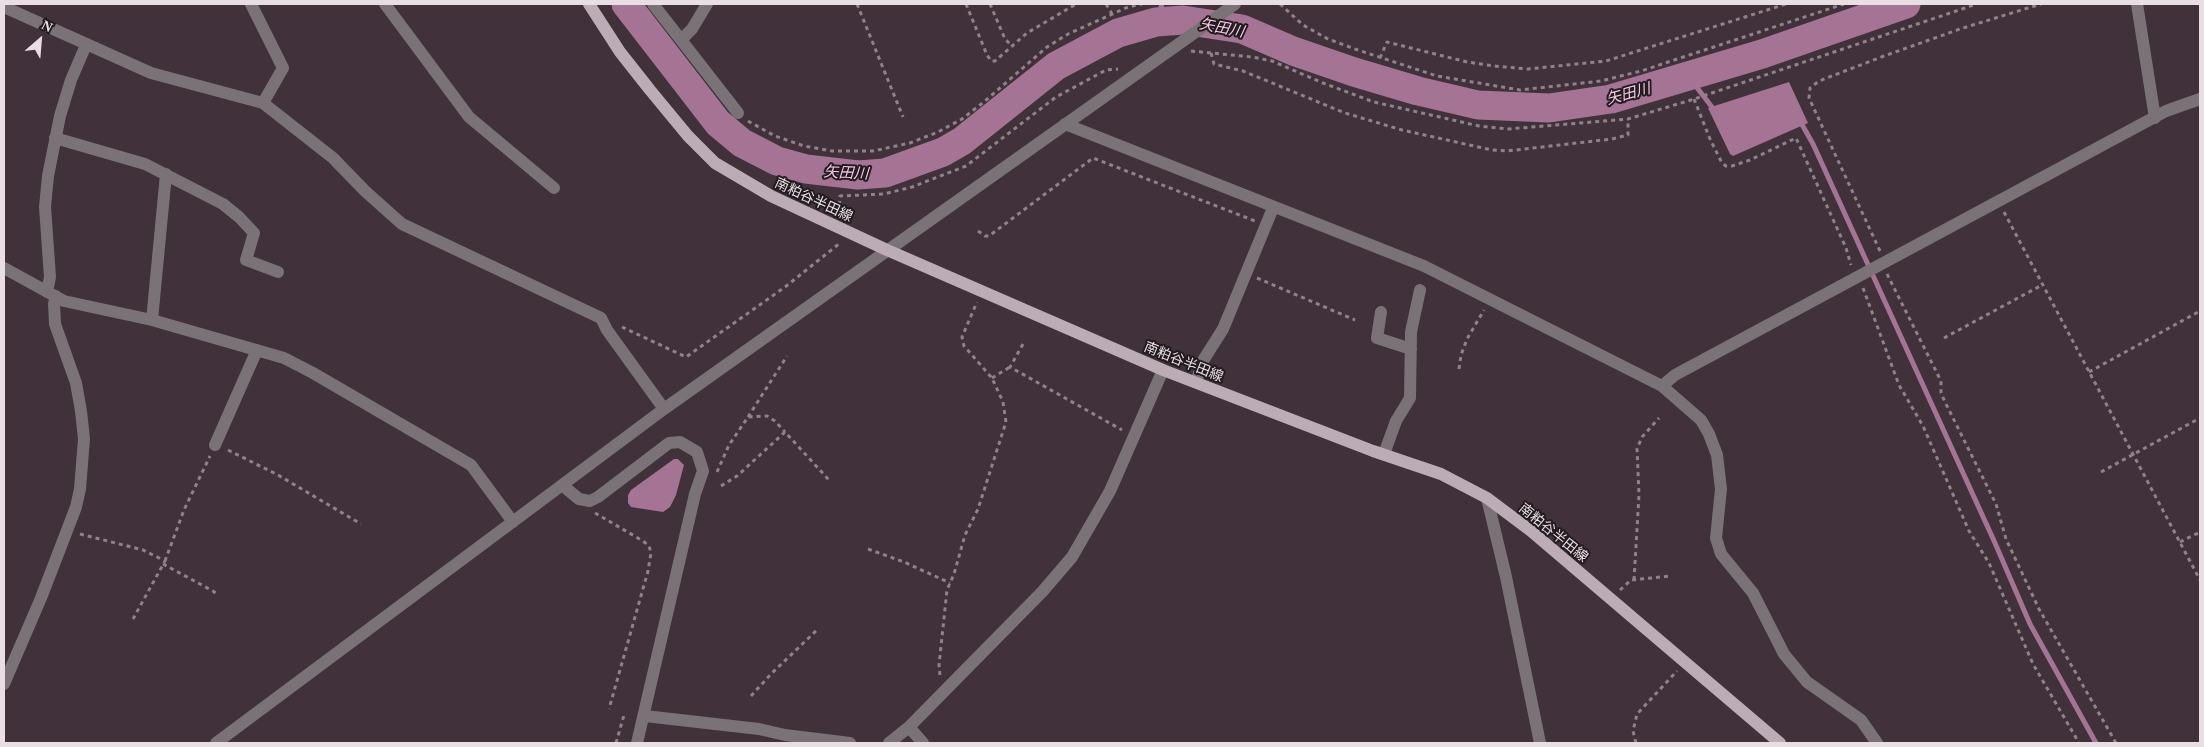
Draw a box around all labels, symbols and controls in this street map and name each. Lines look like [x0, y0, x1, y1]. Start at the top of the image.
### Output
water label: 矢田川 [1198, 14, 1246, 40]
north arrow [15, 15, 65, 65]
text: N [39, 17, 55, 35]
water label: 矢田川 [1604, 78, 1652, 108]
water label: 矢田川 [823, 162, 869, 182]
street label: 南粕谷半田線 [772, 174, 856, 224]
street label: 南粕谷半田線 [1142, 337, 1226, 385]
street label: 南粕谷半田線 [1516, 499, 1592, 565]

